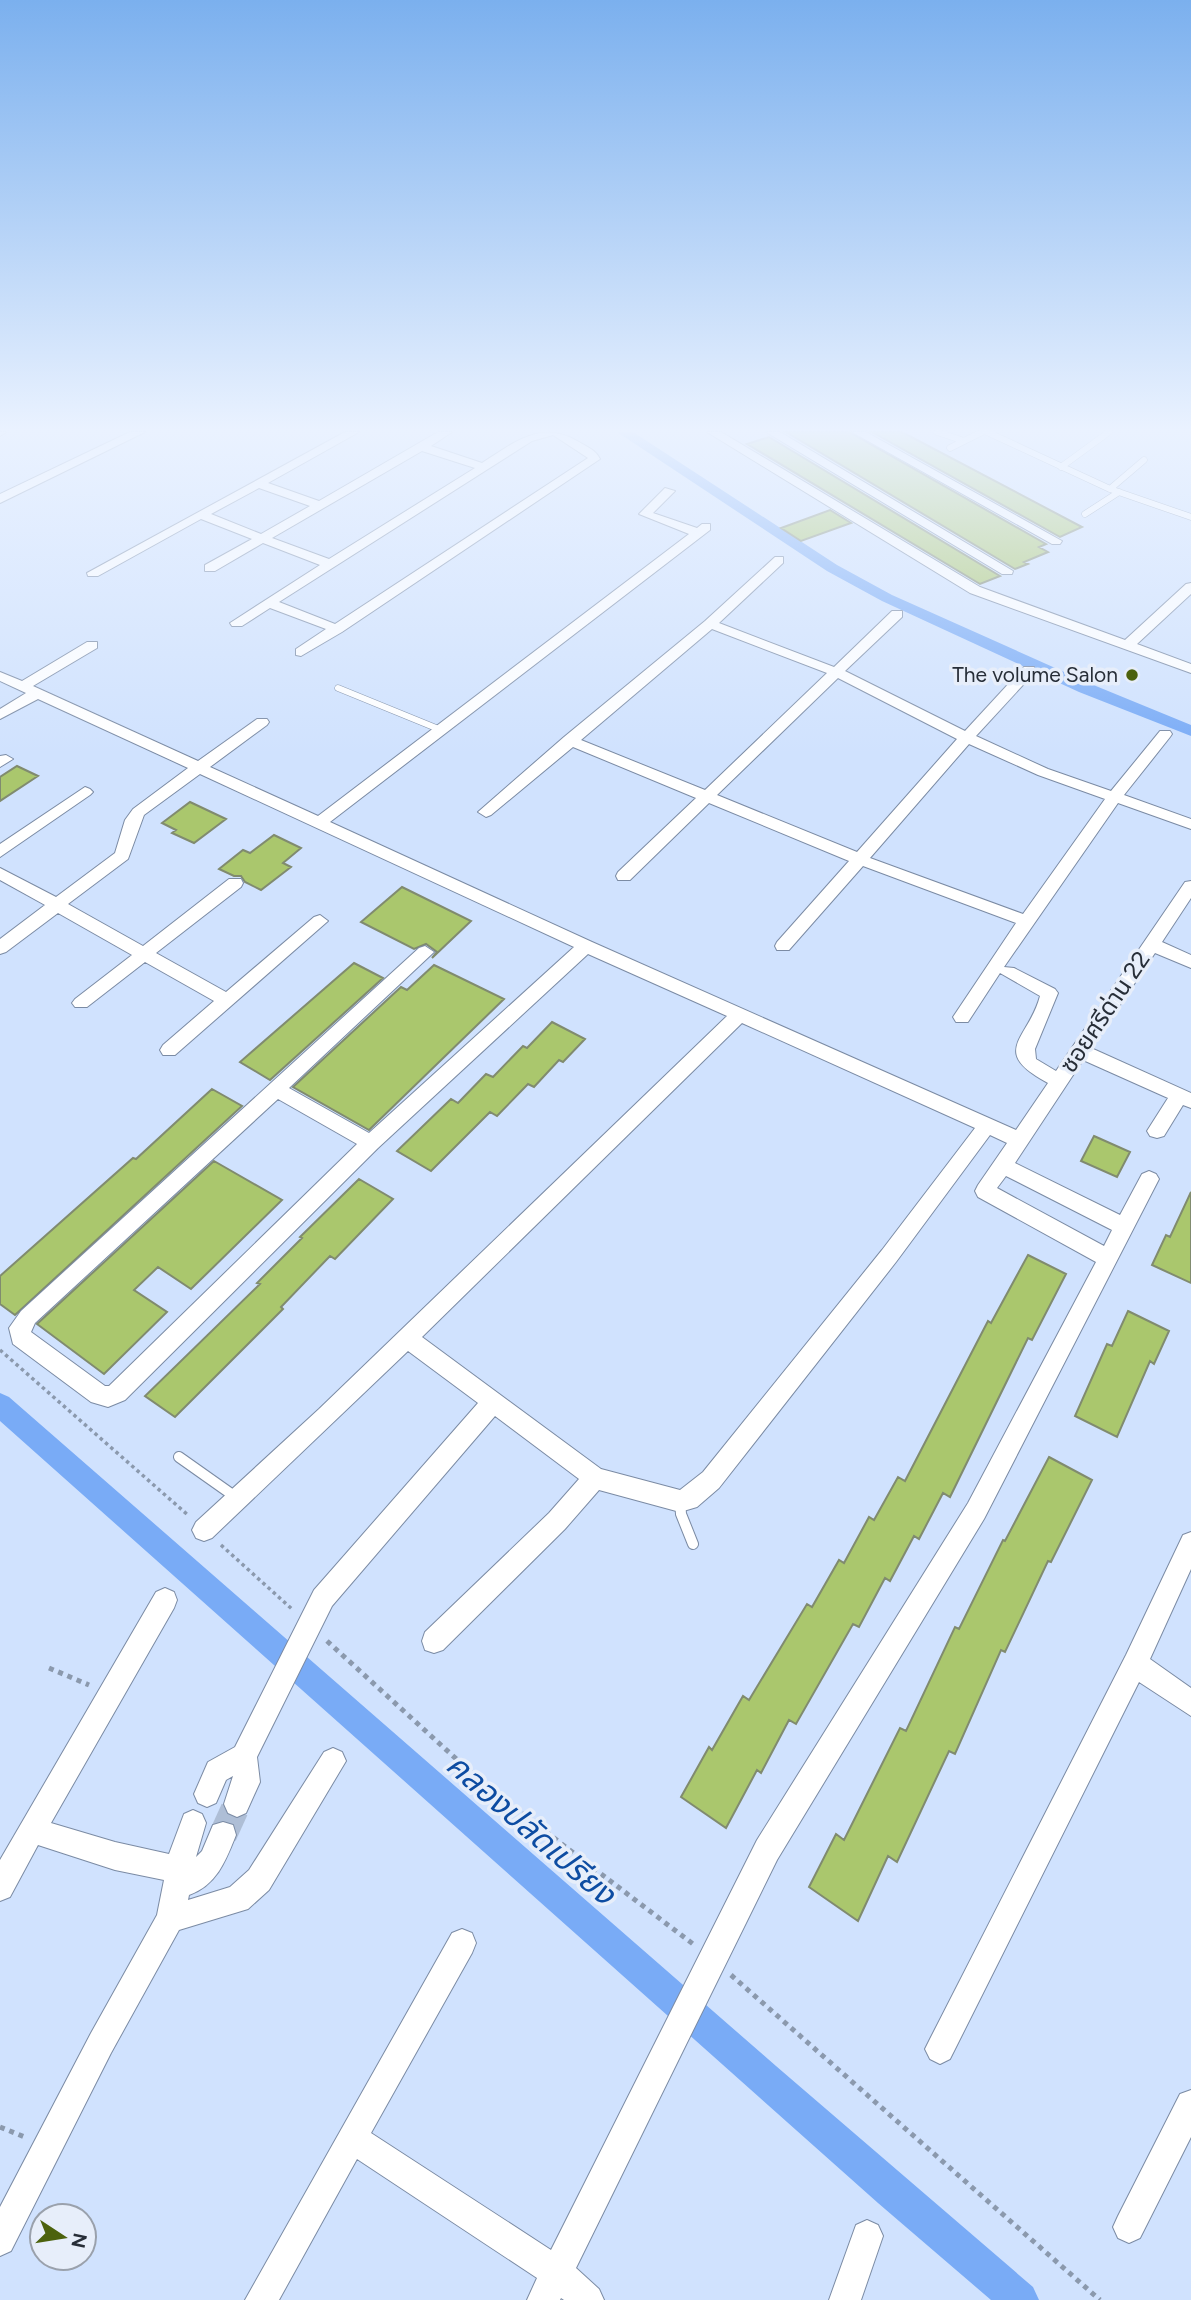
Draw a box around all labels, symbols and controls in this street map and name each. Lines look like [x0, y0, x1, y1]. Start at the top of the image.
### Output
place label: The volume Salon [952, 662, 1118, 687]
marker: The volume Salon [1124, 667, 1140, 683]
street label: ซอยศรีด่าน 22 [1053, 946, 1156, 1078]
water label: คลองปลัดเปรียง [439, 1745, 624, 1914]
north arrow [28, 2202, 98, 2272]
text: N [66, 2231, 92, 2250]

